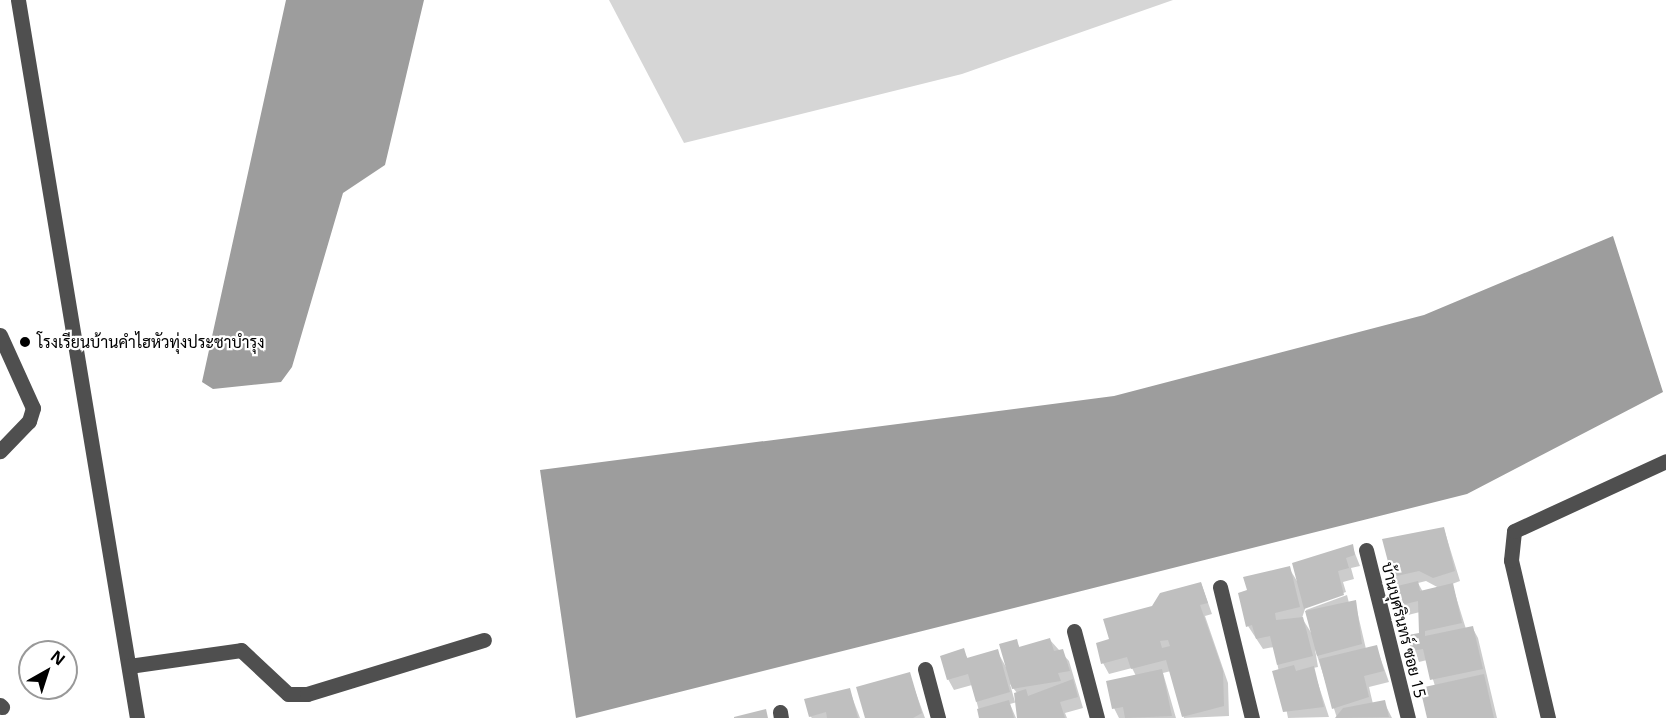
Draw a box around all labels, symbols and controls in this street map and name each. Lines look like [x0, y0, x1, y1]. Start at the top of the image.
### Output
place label: โรงเรียนบ้านคำไฮหัวทุ่งประชาบำรุง [37, 332, 265, 352]
marker: โรงเรียนบ้านคำไฮหัวทุ่งประชาบำรุง [18, 335, 32, 349]
street label: บ้านบุศรินทร์ ซอย 15 [1378, 560, 1430, 700]
north arrow [18, 640, 78, 700]
text: N [46, 645, 70, 670]

